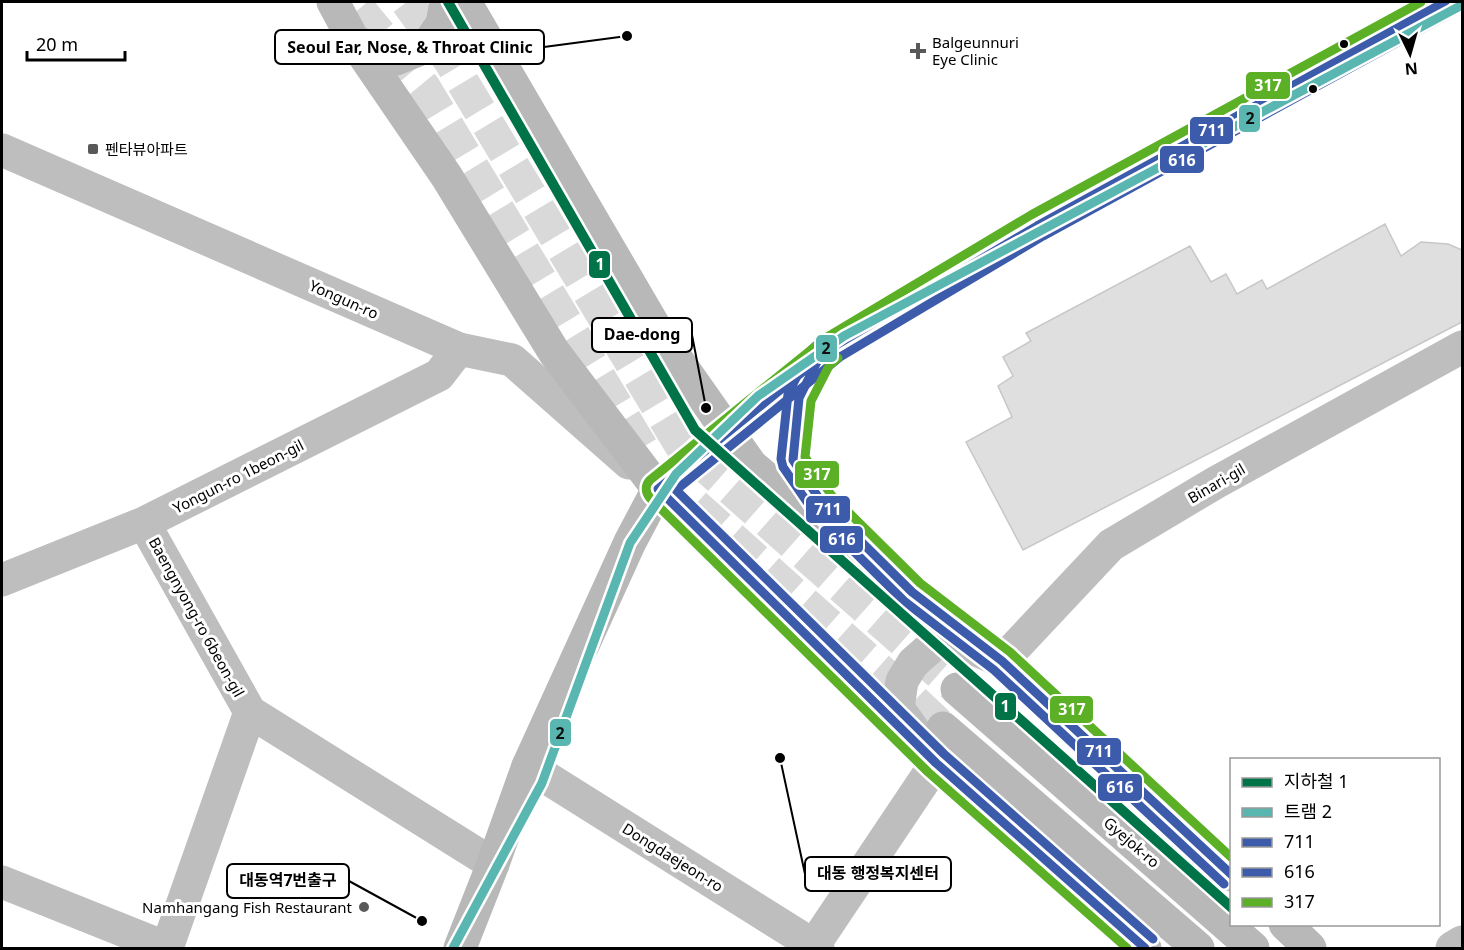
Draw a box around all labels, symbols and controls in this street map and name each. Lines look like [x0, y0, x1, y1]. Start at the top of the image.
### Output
scale bar [27, 24, 124, 62]
north arrow [1380, 24, 1440, 84]
callout: Seoul Ear, Nose, & Throat Clinic [275, 30, 544, 64]
text: 20 m [36, 32, 78, 56]
place label: Balgeunnuri Eye Clinic [932, 32, 1019, 69]
text: Seoul Ear, Nose, & Throat Clinic [287, 36, 533, 58]
unlabelled marker [1338, 38, 1350, 50]
marker: Balgeunnuri Eye Clinic [909, 42, 927, 60]
text: N [1404, 57, 1419, 80]
line badge: 317 [1245, 71, 1291, 100]
text: 317 [1254, 74, 1282, 96]
unlabelled marker [1307, 83, 1319, 95]
line badge: 2 [1238, 104, 1261, 133]
text: 2 [1245, 107, 1255, 129]
line badge: 711 [1189, 116, 1234, 145]
text: 711 [1198, 119, 1226, 141]
place label: 펜타뷰아파트 [105, 139, 188, 159]
marker: 펜타뷰아파트 [86, 142, 100, 156]
line badge: 616 [1159, 145, 1205, 174]
text: 616 [1168, 149, 1196, 171]
line badge: 1 [588, 250, 611, 279]
text: 1 [595, 253, 605, 275]
street label: Yongun-ro [306, 275, 382, 323]
callout: Dae-dong [592, 318, 692, 352]
text: Dae-dong [604, 323, 680, 345]
line badge: 2 [815, 334, 838, 363]
text: 2 [821, 337, 831, 359]
street label: Yongun-ro 1beon-gil [169, 434, 307, 518]
street label: Binari-gil [1184, 459, 1248, 507]
line badge: 317 [794, 460, 840, 489]
text: 317 [803, 463, 831, 485]
line badge: 711 [805, 495, 851, 524]
text: 711 [814, 498, 842, 520]
line badge: 616 [819, 525, 864, 554]
text: 616 [828, 528, 856, 550]
street label: Baengnyong-ro 6beon-gil [145, 534, 249, 700]
line badge: 1 [994, 692, 1017, 721]
text: 1 [1000, 695, 1010, 717]
line badge: 317 [1049, 695, 1094, 724]
text: 317 [1058, 698, 1086, 720]
line badge: 2 [549, 718, 572, 747]
text: 2 [555, 722, 565, 744]
line badge: 711 [1076, 737, 1122, 766]
text: 711 [1085, 740, 1113, 762]
legend [1230, 758, 1440, 926]
text: 지하철 1 [1284, 769, 1349, 793]
line badge: 616 [1097, 773, 1143, 802]
text: 616 [1106, 776, 1134, 798]
text: 트램 2 [1284, 799, 1332, 823]
street label: Gyejok-ro [1100, 812, 1164, 872]
street label: Dongdaejeon-ro [619, 818, 727, 896]
text: 711 [1284, 829, 1315, 853]
callout: 대동 행정복지센터 [805, 857, 951, 891]
text: 616 [1284, 859, 1315, 883]
text: 대동 행정복지센터 [817, 862, 939, 884]
callout: 대동역7번출구 [227, 864, 349, 898]
text: 대동역7번출구 [239, 869, 337, 891]
text: 317 [1284, 889, 1315, 913]
place label: Namhangang Fish Restaurant [142, 897, 353, 917]
marker: Namhangang Fish Restaurant [357, 900, 371, 914]

